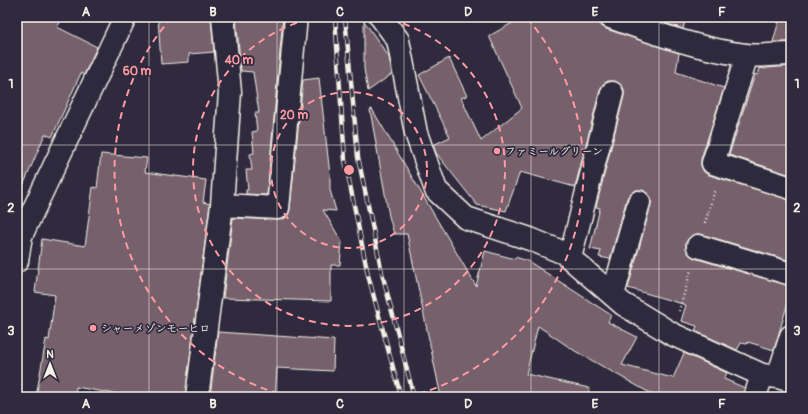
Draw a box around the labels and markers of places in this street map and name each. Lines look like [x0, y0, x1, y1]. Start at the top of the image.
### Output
place label: ファミールグリーン [505, 145, 603, 158]
marker: ファミールグリーン [492, 146, 502, 156]
centre of rings [342, 163, 356, 177]
place label: シャーメゾンモーヒロ [101, 322, 210, 335]
marker: シャーメゾンモーヒロ [88, 323, 98, 333]

